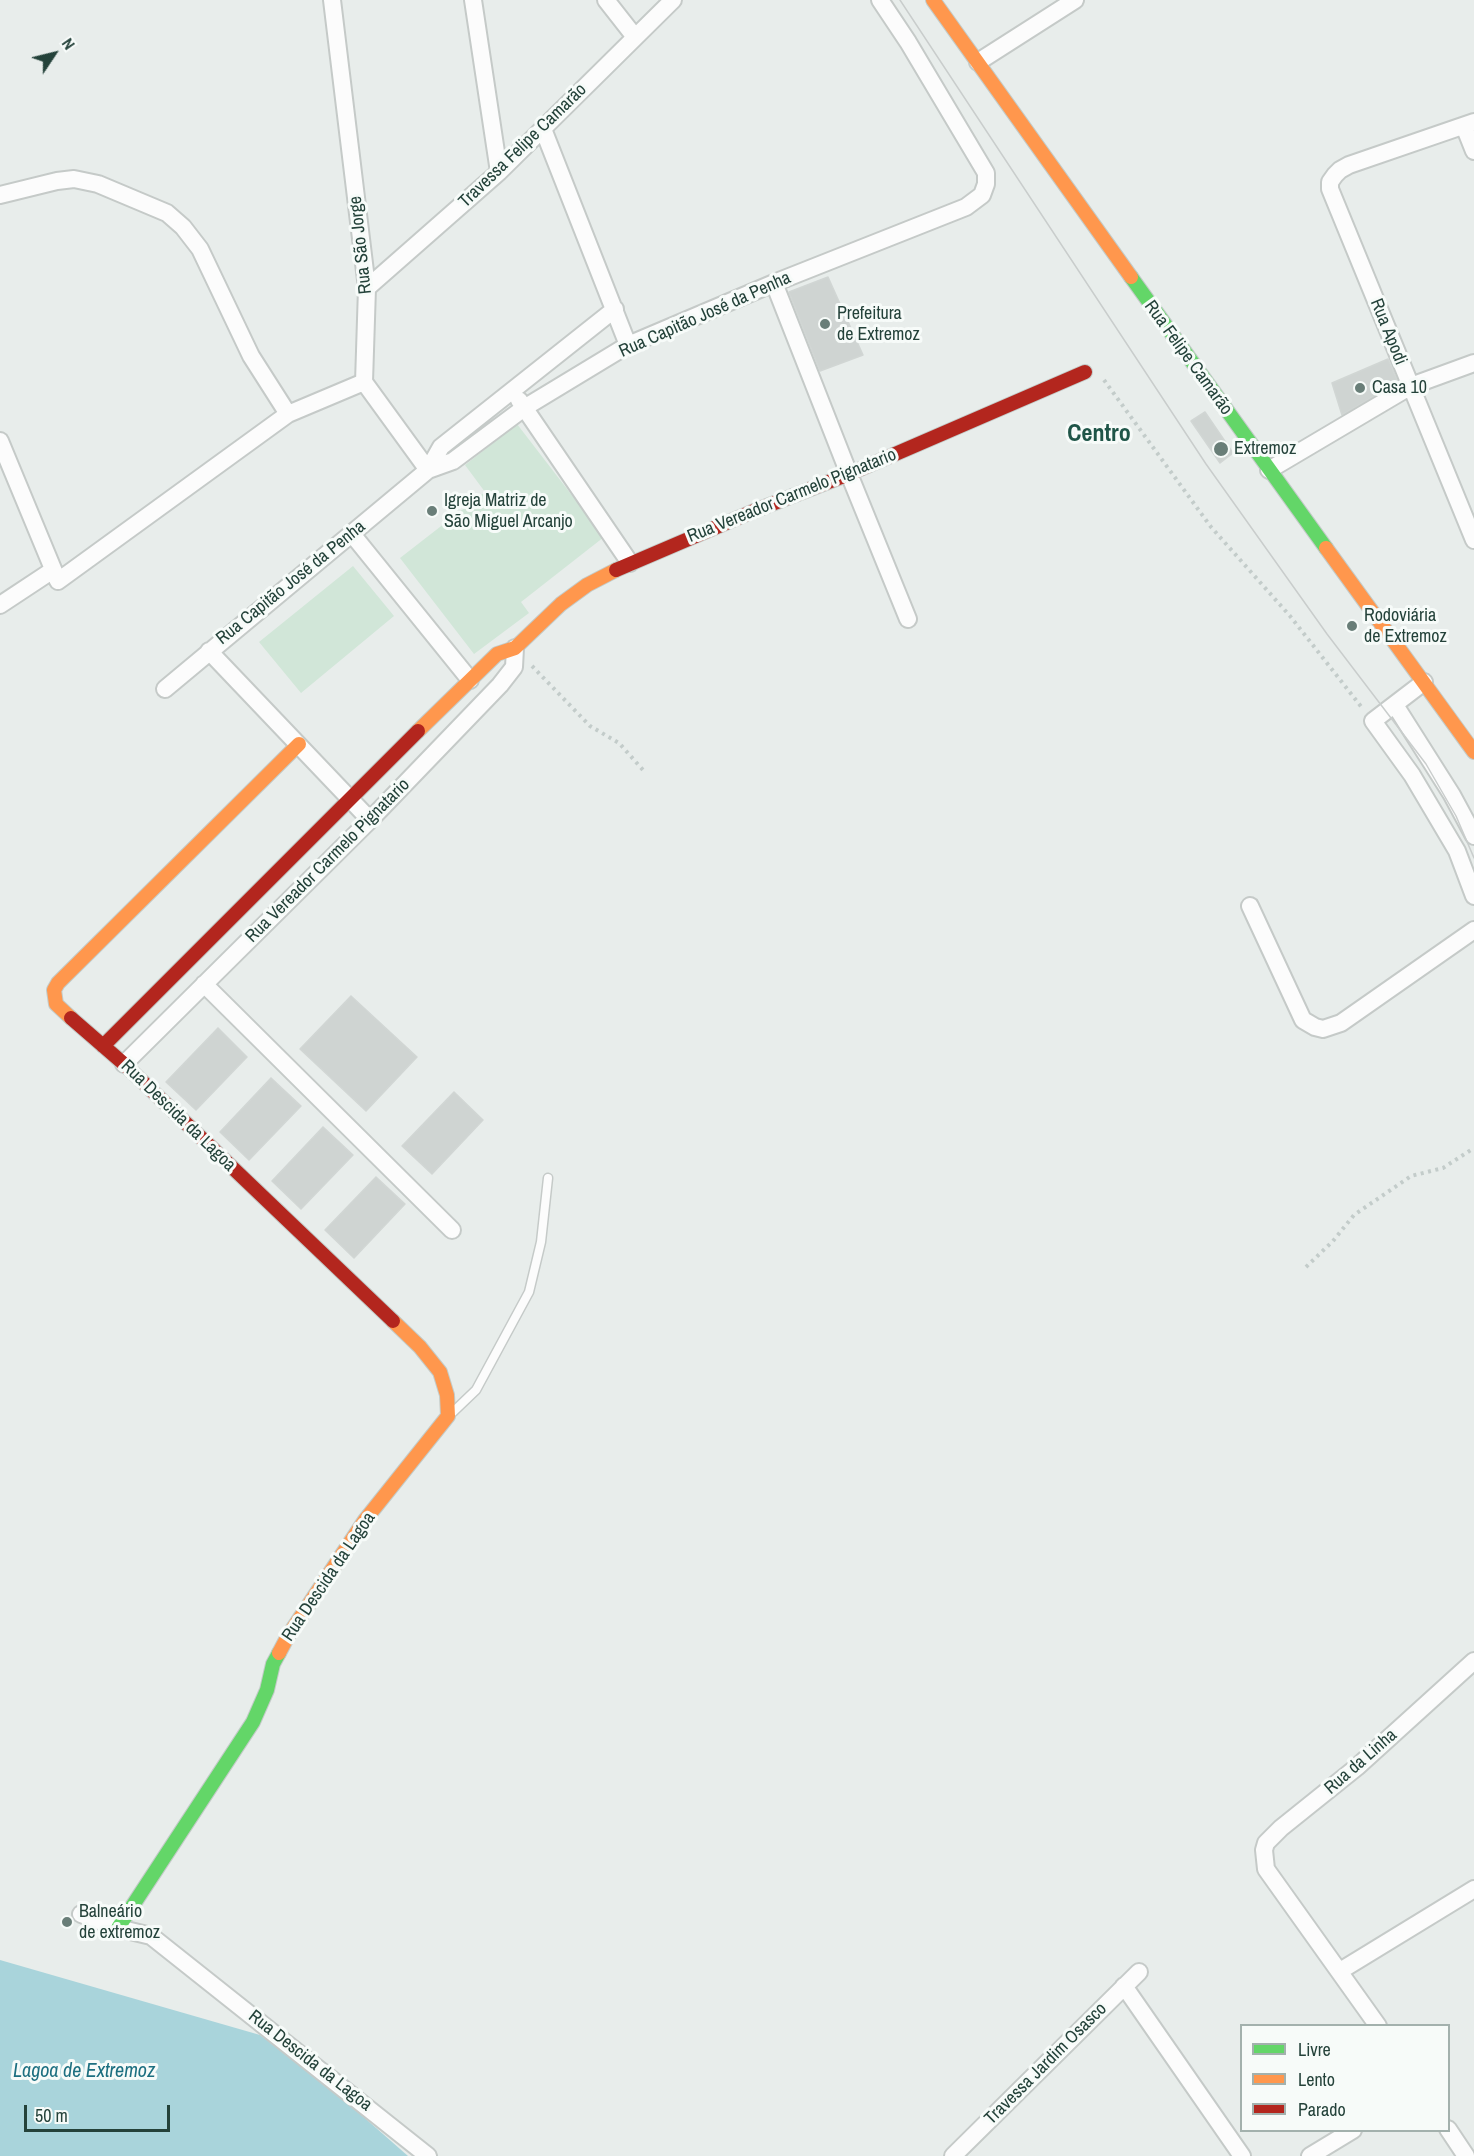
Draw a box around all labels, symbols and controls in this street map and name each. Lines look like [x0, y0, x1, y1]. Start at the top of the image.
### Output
north arrow [24, 24, 84, 84]
text: N [57, 33, 80, 54]
street label: Travessa Felipe Camarão [455, 79, 591, 213]
street label: Rua São Jorge [345, 195, 377, 295]
street label: Rua Capitão José da Penha [616, 267, 794, 363]
street label: Rua Apodi [1365, 296, 1411, 368]
street label: Rua Felipe Camarão [1139, 297, 1237, 419]
place label: Prefeitura de Extremoz [837, 303, 920, 346]
marker: Prefeitura de Extremoz [818, 317, 832, 331]
place label: Casa 10 [1372, 377, 1427, 399]
marker: Casa 10 [1353, 381, 1367, 395]
district label: Centro [1067, 421, 1131, 449]
place label: Extremoz [1234, 438, 1296, 460]
marker: Extremoz [1212, 440, 1230, 458]
street label: Rua Vereador Carmelo Pignatario [684, 444, 900, 548]
place label: Igreja Matriz de São Miguel Arcanjo [444, 490, 573, 532]
marker: Igreja Matriz de São Miguel Arcanjo [425, 504, 439, 518]
street label: Rua Capitão José da Penha [212, 516, 370, 650]
place label: Rodoviária de Extremoz [1364, 605, 1447, 648]
marker: Rodoviária de Extremoz [1345, 619, 1359, 633]
street label: Rua Vereador Carmelo Pignatario [241, 774, 415, 948]
street label: Rua Descida da Lagoa [116, 1056, 240, 1176]
street label: Rua Descida da Lagoa [278, 1508, 380, 1646]
street label: Rua da Linha [1320, 1725, 1402, 1799]
place label: Balneário de extremoz [79, 1901, 160, 1944]
marker: Balneário de extremoz [60, 1915, 74, 1929]
street label: Travessa Jardim Osasco [981, 1999, 1111, 2129]
street label: Rua Descida da Lagoa [244, 2006, 376, 2116]
legend [1240, 2024, 1450, 2132]
text: Livre [1298, 2037, 1331, 2062]
water label: Lagoa de Extremoz [13, 2060, 155, 2084]
text: Lento [1298, 2067, 1335, 2092]
scale bar [27, 2093, 172, 2131]
text: Parado [1298, 2097, 1346, 2122]
text: 50 m [35, 2103, 68, 2128]

